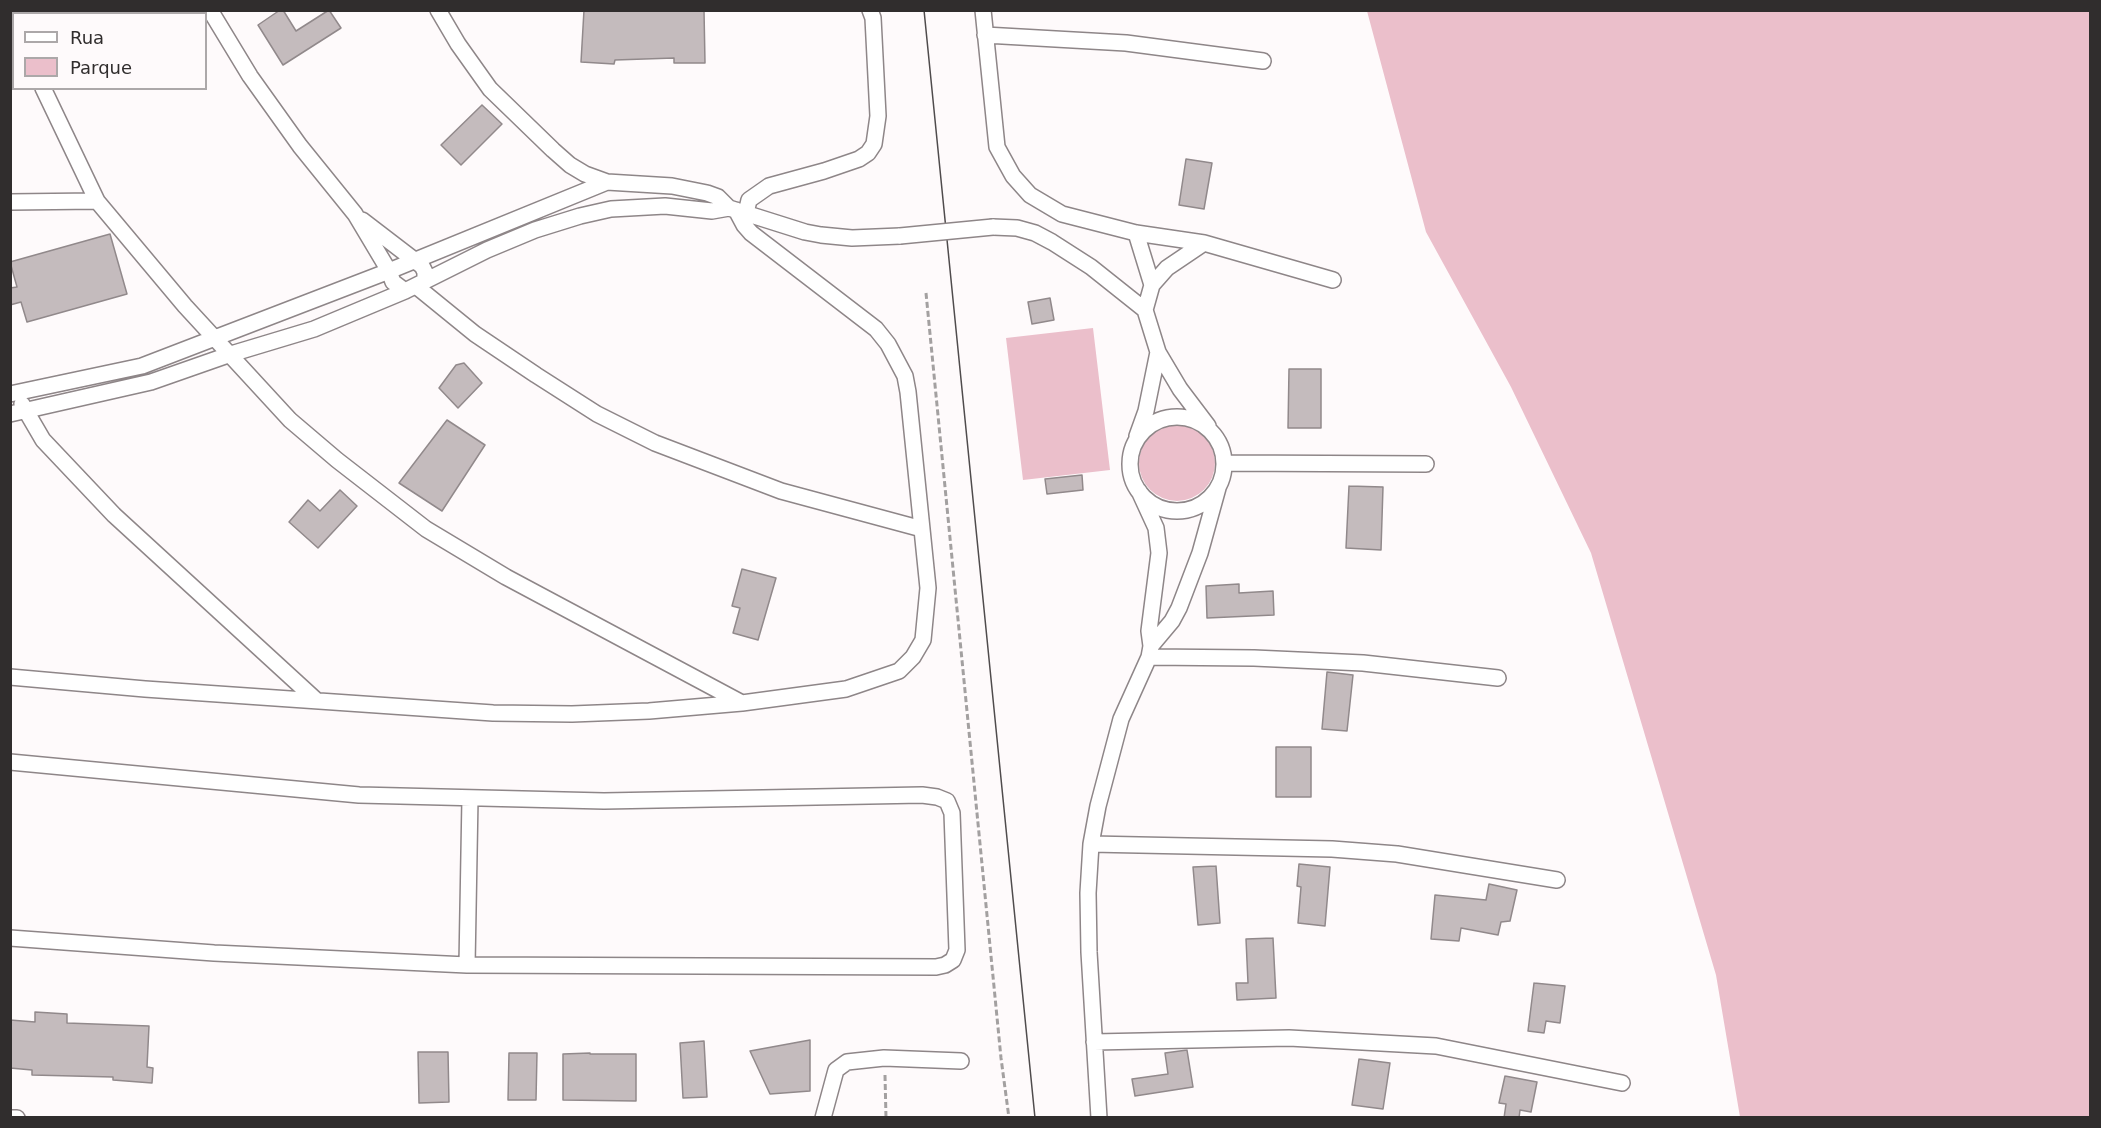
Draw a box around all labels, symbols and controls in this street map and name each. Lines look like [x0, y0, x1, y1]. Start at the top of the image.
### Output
legend [12, 12, 207, 90]
text: Rua [70, 27, 104, 48]
text: Parque [70, 57, 132, 78]

